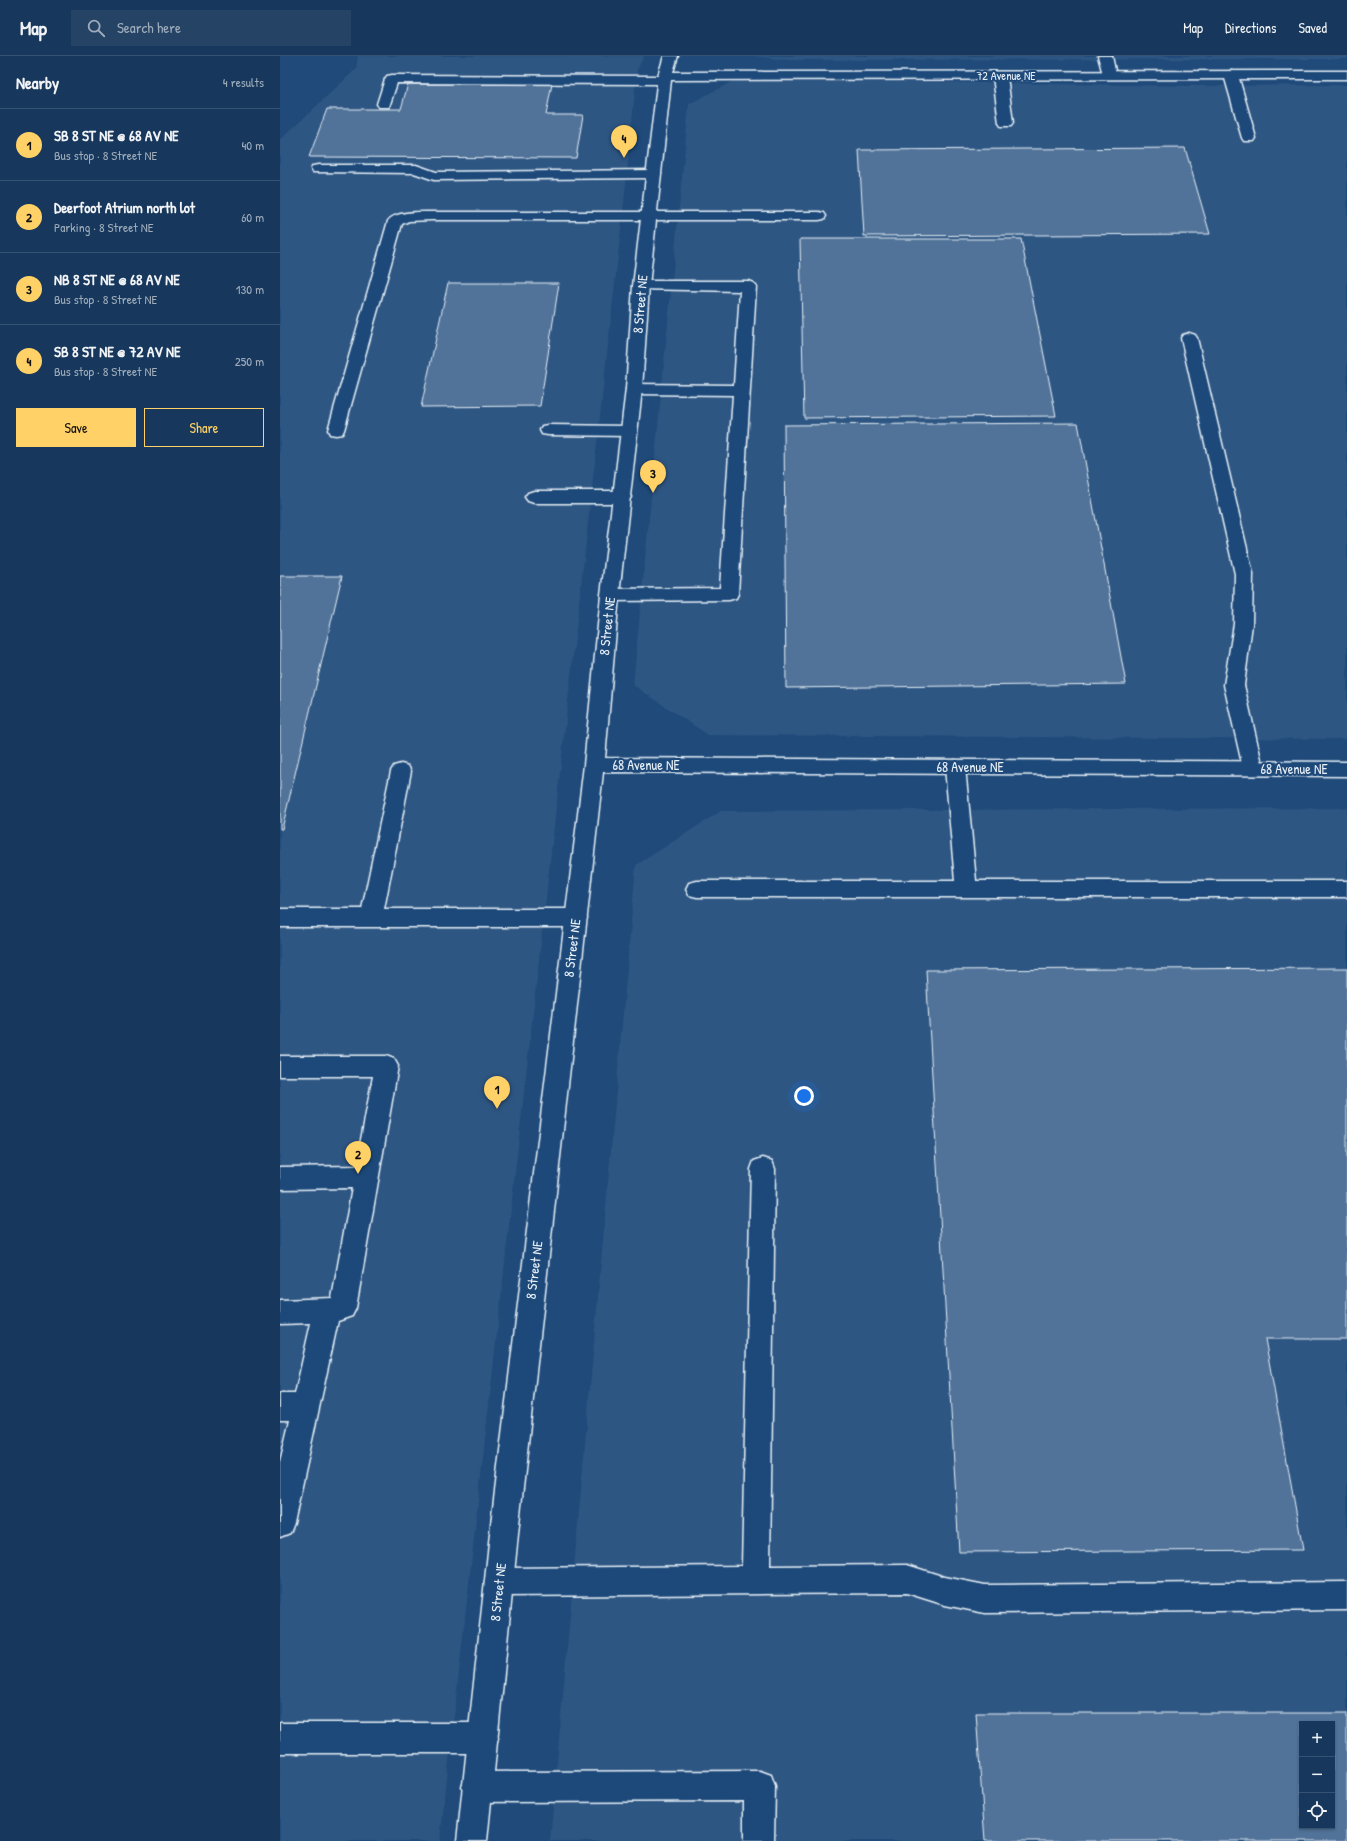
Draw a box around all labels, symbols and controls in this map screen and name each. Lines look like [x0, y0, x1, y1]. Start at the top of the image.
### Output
search box [71, 10, 351, 46]
text: Map [20, 15, 47, 41]
icon: search [85, 17, 107, 39]
text: Search here [117, 17, 181, 38]
text: Map [1183, 18, 1203, 37]
text: Directions [1225, 18, 1276, 37]
text: Saved [1298, 18, 1327, 37]
street label: 72 Avenue NE [976, 67, 1036, 84]
text: Nearby [16, 71, 59, 94]
text: 4 results [223, 73, 264, 91]
text: SB 8 ST NE @ 68 AV NE [54, 125, 179, 146]
pin: 4 [611, 125, 637, 158]
text: 1 [27, 136, 31, 154]
text: 40 m [241, 136, 264, 154]
text: Bus stop · 8 Street NE [54, 146, 157, 164]
text: Deerfoot Atrium north lot [54, 197, 195, 218]
text: 2 [26, 208, 32, 226]
text: 60 m [241, 208, 264, 226]
text: Parking · 8 Street NE [54, 218, 153, 236]
text: NB 8 ST NE @ 68 AV NE [54, 269, 180, 290]
street label: 8 Street NE [627, 274, 652, 334]
text: 3 [26, 280, 32, 298]
text: 130 m [236, 280, 264, 298]
text: Bus stop · 8 Street NE [54, 290, 157, 308]
text: SB 8 ST NE @ 72 AV NE [54, 341, 181, 362]
text: 4 [27, 352, 31, 370]
text: 250 m [235, 352, 264, 370]
text: Bus stop · 8 Street NE [54, 362, 157, 380]
button: Save [16, 408, 136, 447]
button: Share [144, 408, 264, 447]
pin: 3 [640, 460, 666, 493]
street label: 8 Street NE [594, 596, 619, 656]
street label: 68 Avenue NE [612, 755, 680, 774]
street label: 68 Avenue NE [936, 757, 1004, 776]
street label: 68 Avenue NE [1260, 759, 1328, 778]
street label: 8 Street NE [558, 918, 585, 978]
pin: 1 [484, 1076, 510, 1109]
your location [794, 1086, 814, 1106]
pin: 2 [345, 1141, 371, 1174]
street label: 8 Street NE [520, 1240, 547, 1300]
street label: 8 Street NE [485, 1562, 510, 1622]
map controls [1299, 1721, 1335, 1829]
button: + [1299, 1721, 1335, 1757]
button: − [1299, 1757, 1335, 1793]
button: locate [1299, 1793, 1335, 1829]

